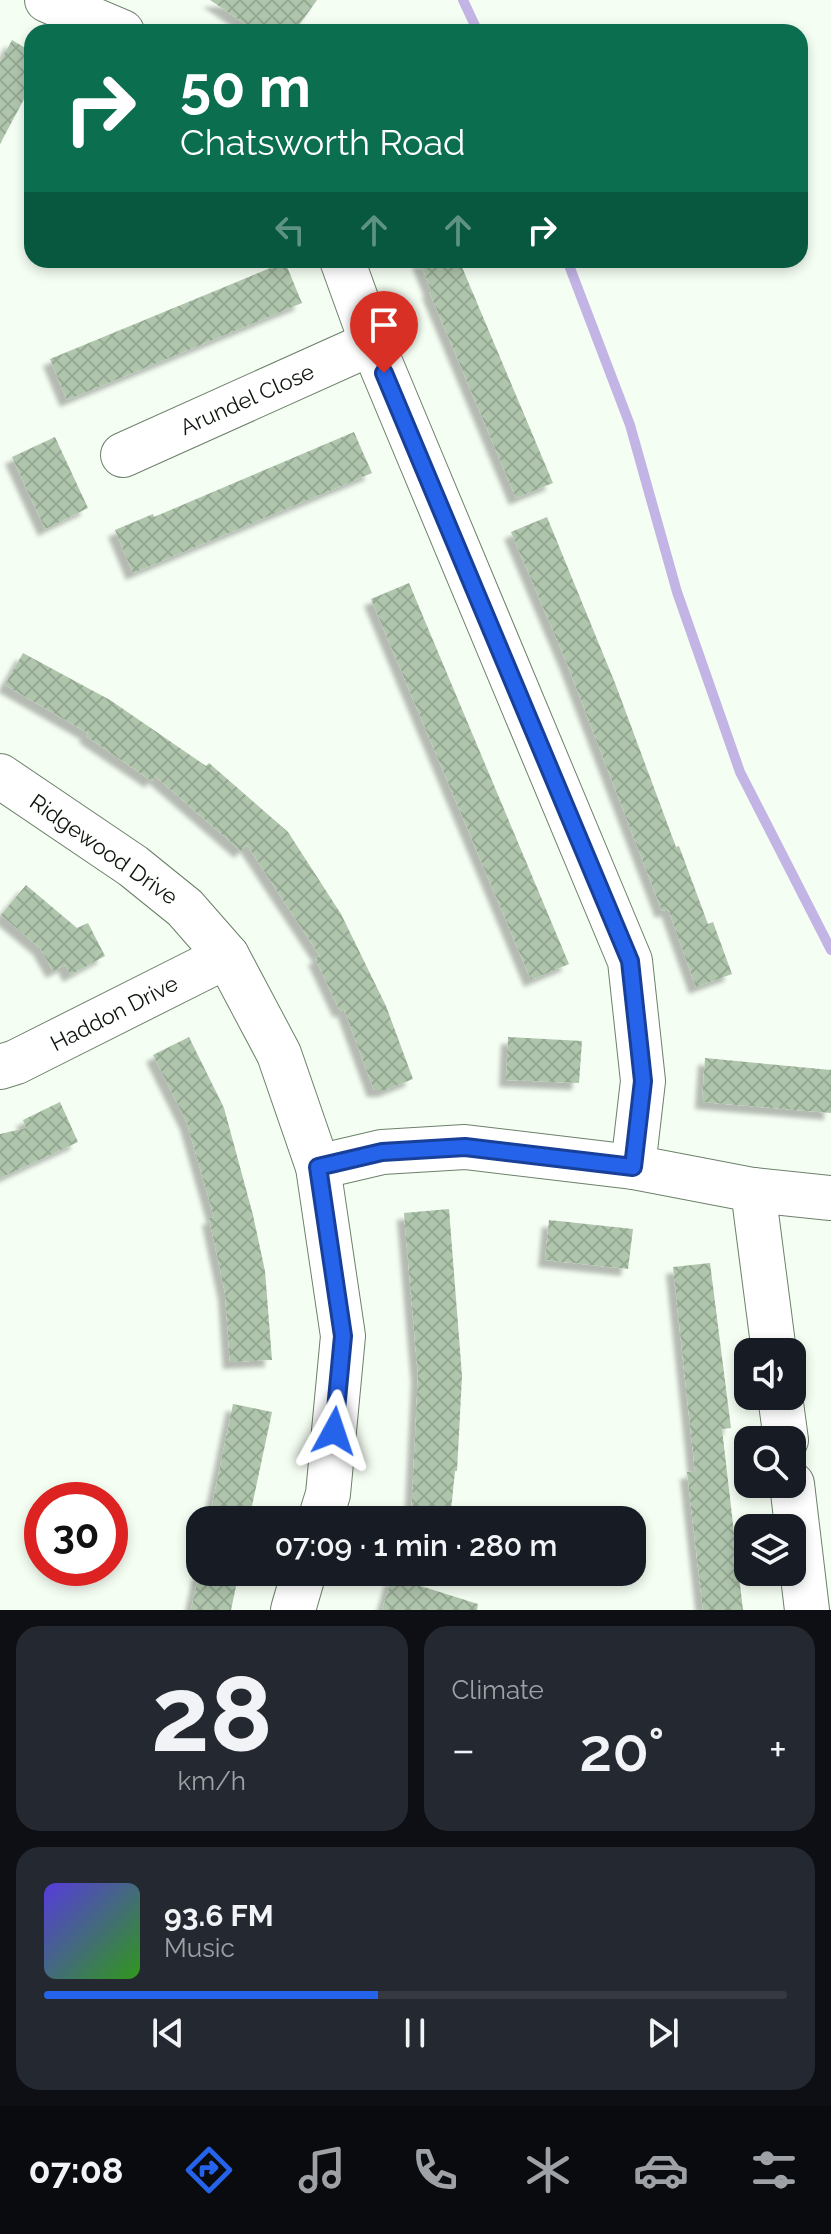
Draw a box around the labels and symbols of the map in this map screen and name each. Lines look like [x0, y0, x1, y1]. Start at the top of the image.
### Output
pin [350, 291, 418, 373]
street label: Arundel Close [176, 358, 318, 440]
street label: Ridgewood Drive [25, 788, 183, 910]
street label: Haddon Drive [46, 970, 182, 1056]
position arrow [292, 1389, 376, 1473]
speed limit sign: 30 [24, 1482, 128, 1586]

